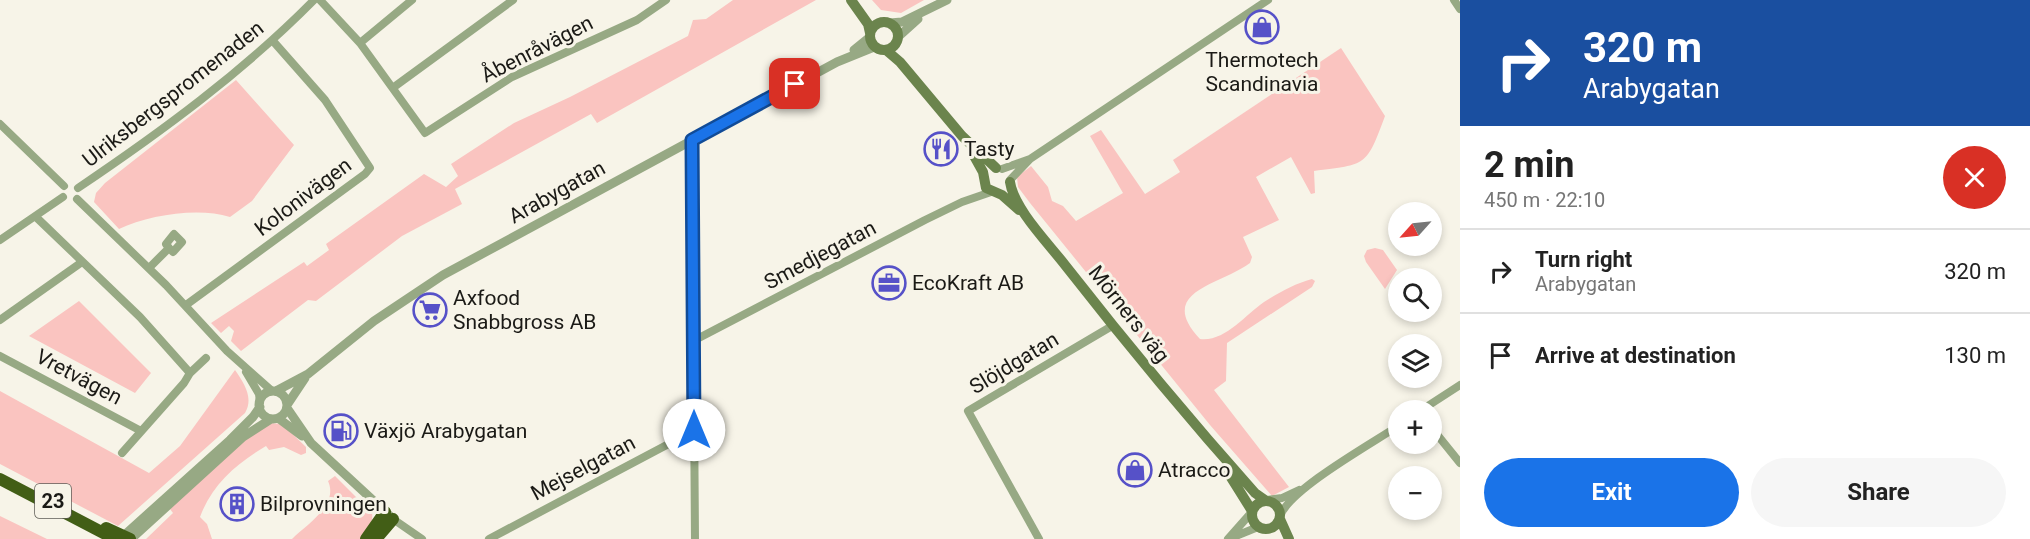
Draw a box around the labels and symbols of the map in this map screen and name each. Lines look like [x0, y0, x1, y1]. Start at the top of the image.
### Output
shop icon: Thermotech Scandinavia [1244, 9, 1280, 45]
street label: Åbenråvägen [477, 11, 597, 87]
street label: Ulriksbergspromenaden [78, 16, 268, 172]
place label: Thermotech Scandinavia [1205, 48, 1319, 96]
pin [769, 58, 820, 109]
restaurant icon: Tasty [923, 131, 959, 167]
place label: Tasty [964, 137, 1015, 161]
street label: Kolonivägen [250, 153, 356, 241]
street label: Arabygatan [505, 156, 609, 228]
north arrow [1388, 202, 1442, 256]
street label: Smedjegatan [760, 215, 880, 295]
street label: Mörners väg [1084, 261, 1174, 367]
office icon: EcoKraft AB [871, 265, 907, 301]
place label: EcoKraft AB [912, 271, 1024, 295]
place label: Axfood Snabbgross AB [453, 286, 596, 334]
supermarket icon: Axfood Snabbgross AB [412, 292, 448, 328]
street label: Slöjdgatan [965, 327, 1063, 399]
street label: Vretvägen [32, 344, 126, 410]
position arrow [662, 398, 726, 462]
fuel station icon: Växjö Arabygatan [323, 413, 359, 449]
place label: Växjö Arabygatan [364, 419, 527, 443]
street label: Mejselgatan [527, 430, 639, 506]
shop icon: Atracco [1117, 452, 1153, 488]
place label: Atracco [1158, 458, 1231, 482]
road number: 23 [35, 484, 71, 518]
building icon: Bilprovningen [219, 486, 255, 522]
place label: Bilprovningen [260, 492, 387, 516]

